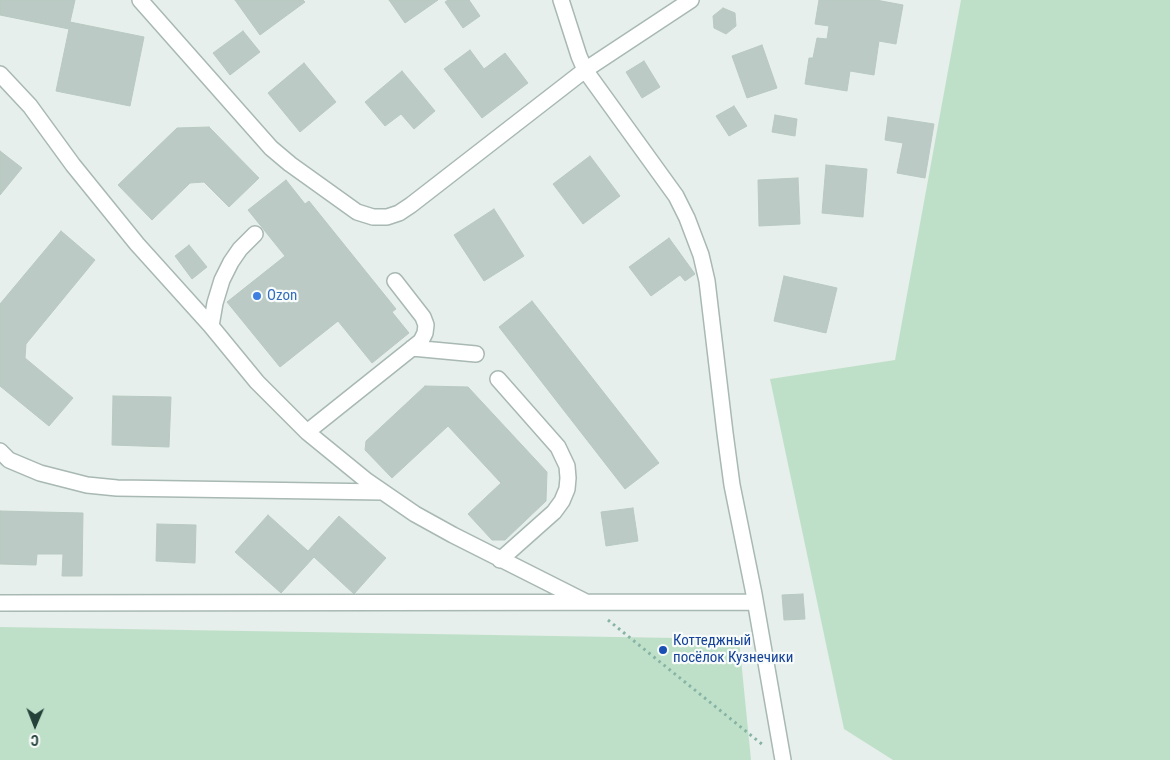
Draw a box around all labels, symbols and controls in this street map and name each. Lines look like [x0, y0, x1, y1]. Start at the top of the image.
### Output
place label: Ozon [267, 287, 297, 305]
marker: Ozon [251, 290, 263, 302]
place label: Коттеджный посёлок Кузнечики [673, 632, 793, 667]
marker: Коттеджный посёлок Кузнечики [657, 644, 669, 656]
north arrow [10, 700, 60, 750]
text: С [31, 732, 39, 748]

